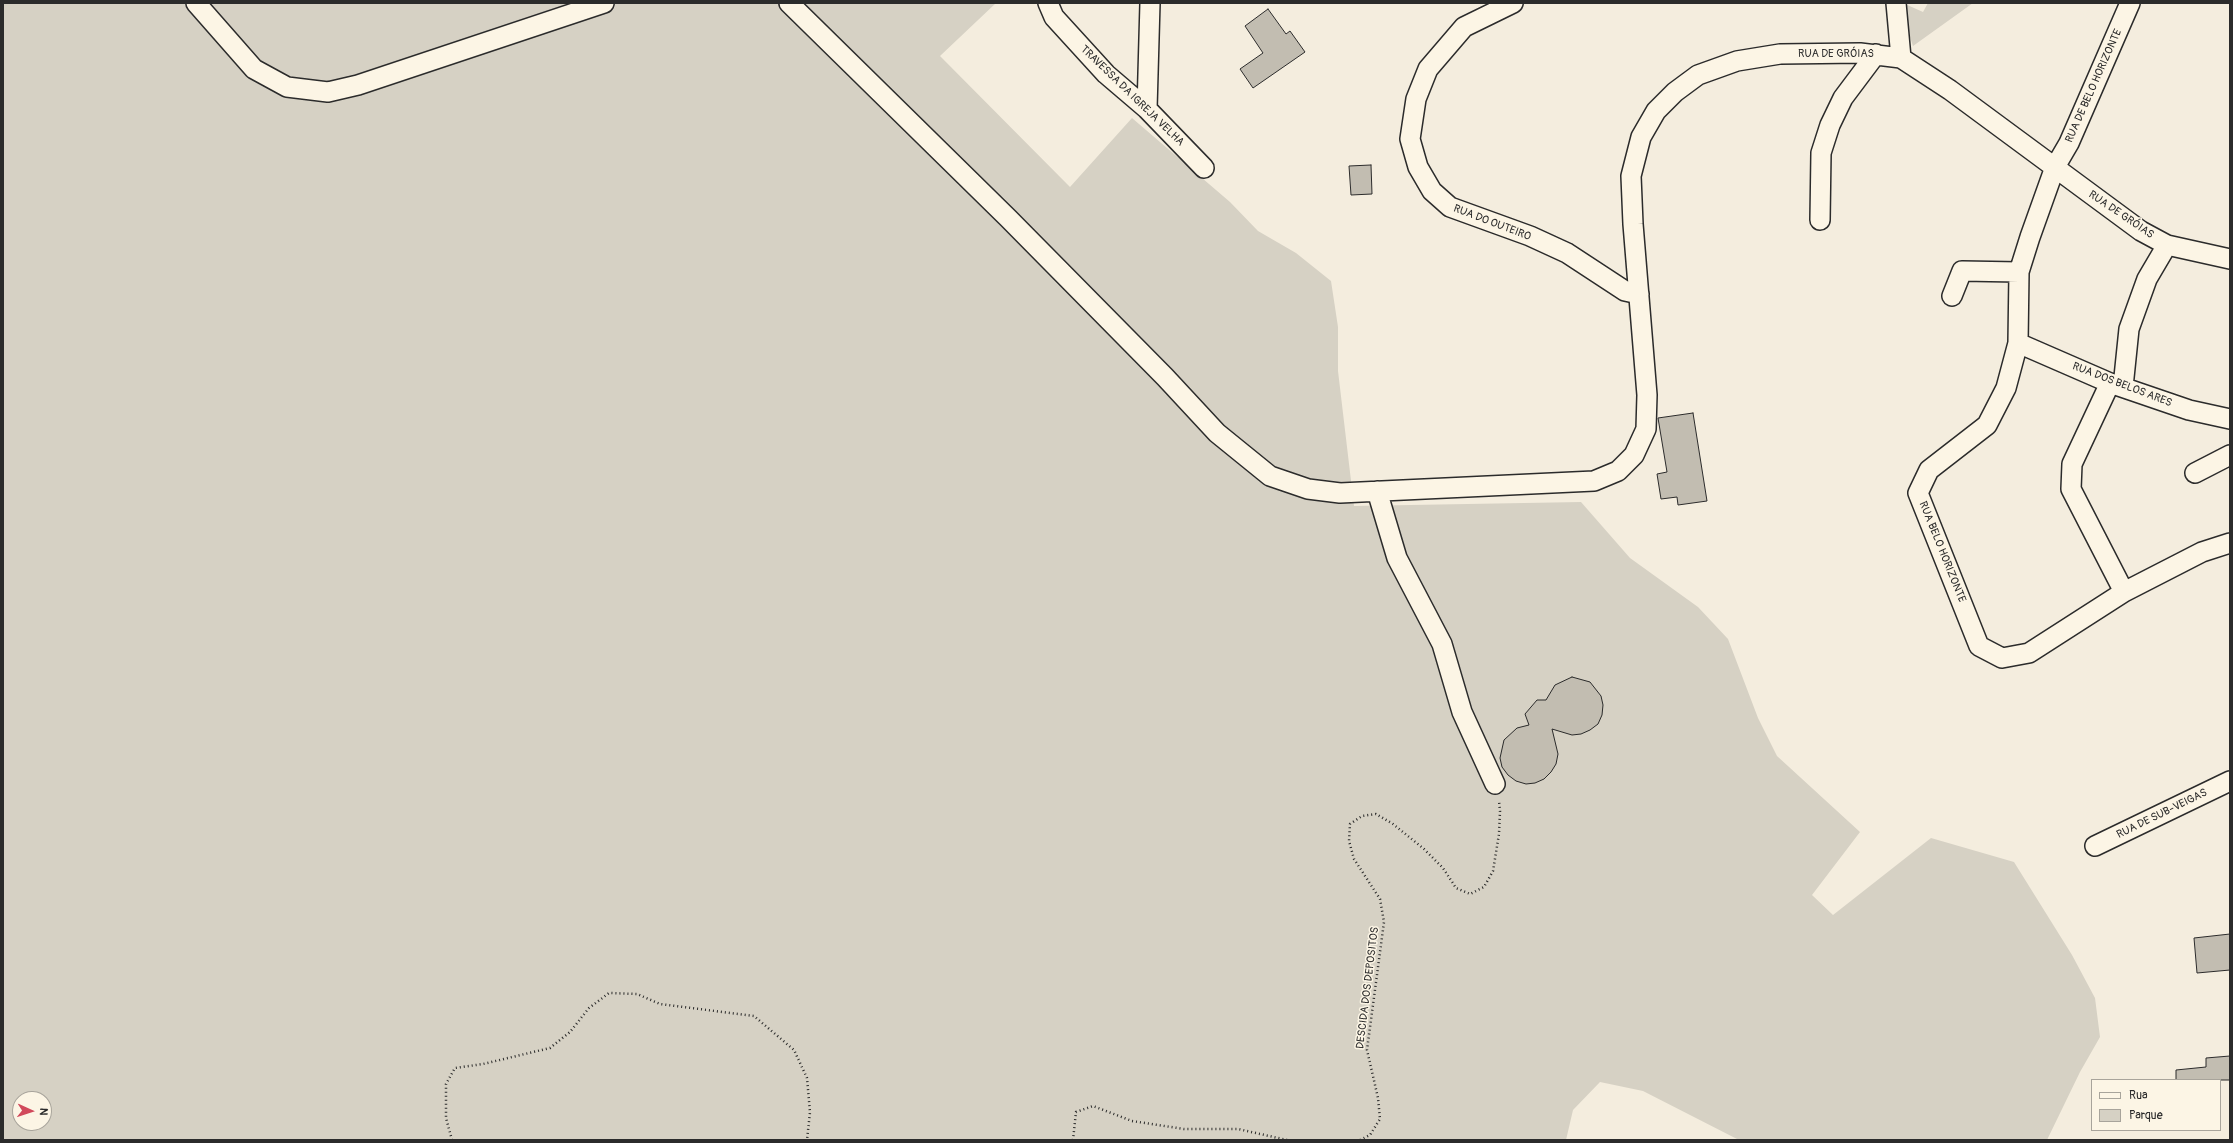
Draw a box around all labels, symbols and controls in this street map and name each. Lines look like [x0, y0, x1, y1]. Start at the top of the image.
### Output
street label: RUA DE BELO HORIZONTE [2063, 27, 2125, 145]
street label: TRAVESSA DA IGREJA VELHA [1077, 43, 1187, 149]
street label: RUA DE GRÓIAS [1798, 47, 1874, 61]
street label: RUA DE GRÓIAS [2086, 188, 2156, 242]
street label: RUA DO OUTEIRO [1451, 202, 1533, 244]
street label: RUA DOS BELOS ARES [2070, 360, 2174, 410]
street label: RUA BELO HORIZONTE [1916, 500, 1968, 604]
street label: RUA DE SUB-VEIGAS [2115, 786, 2209, 842]
street label: DESCIDA DOS DEPOSITOS [1354, 926, 1382, 1050]
legend [2091, 1079, 2221, 1131]
text: Rua [2129, 1088, 2148, 1103]
north arrow [12, 1091, 52, 1131]
text: N [37, 1108, 50, 1116]
text: Parque [2129, 1108, 2163, 1123]

